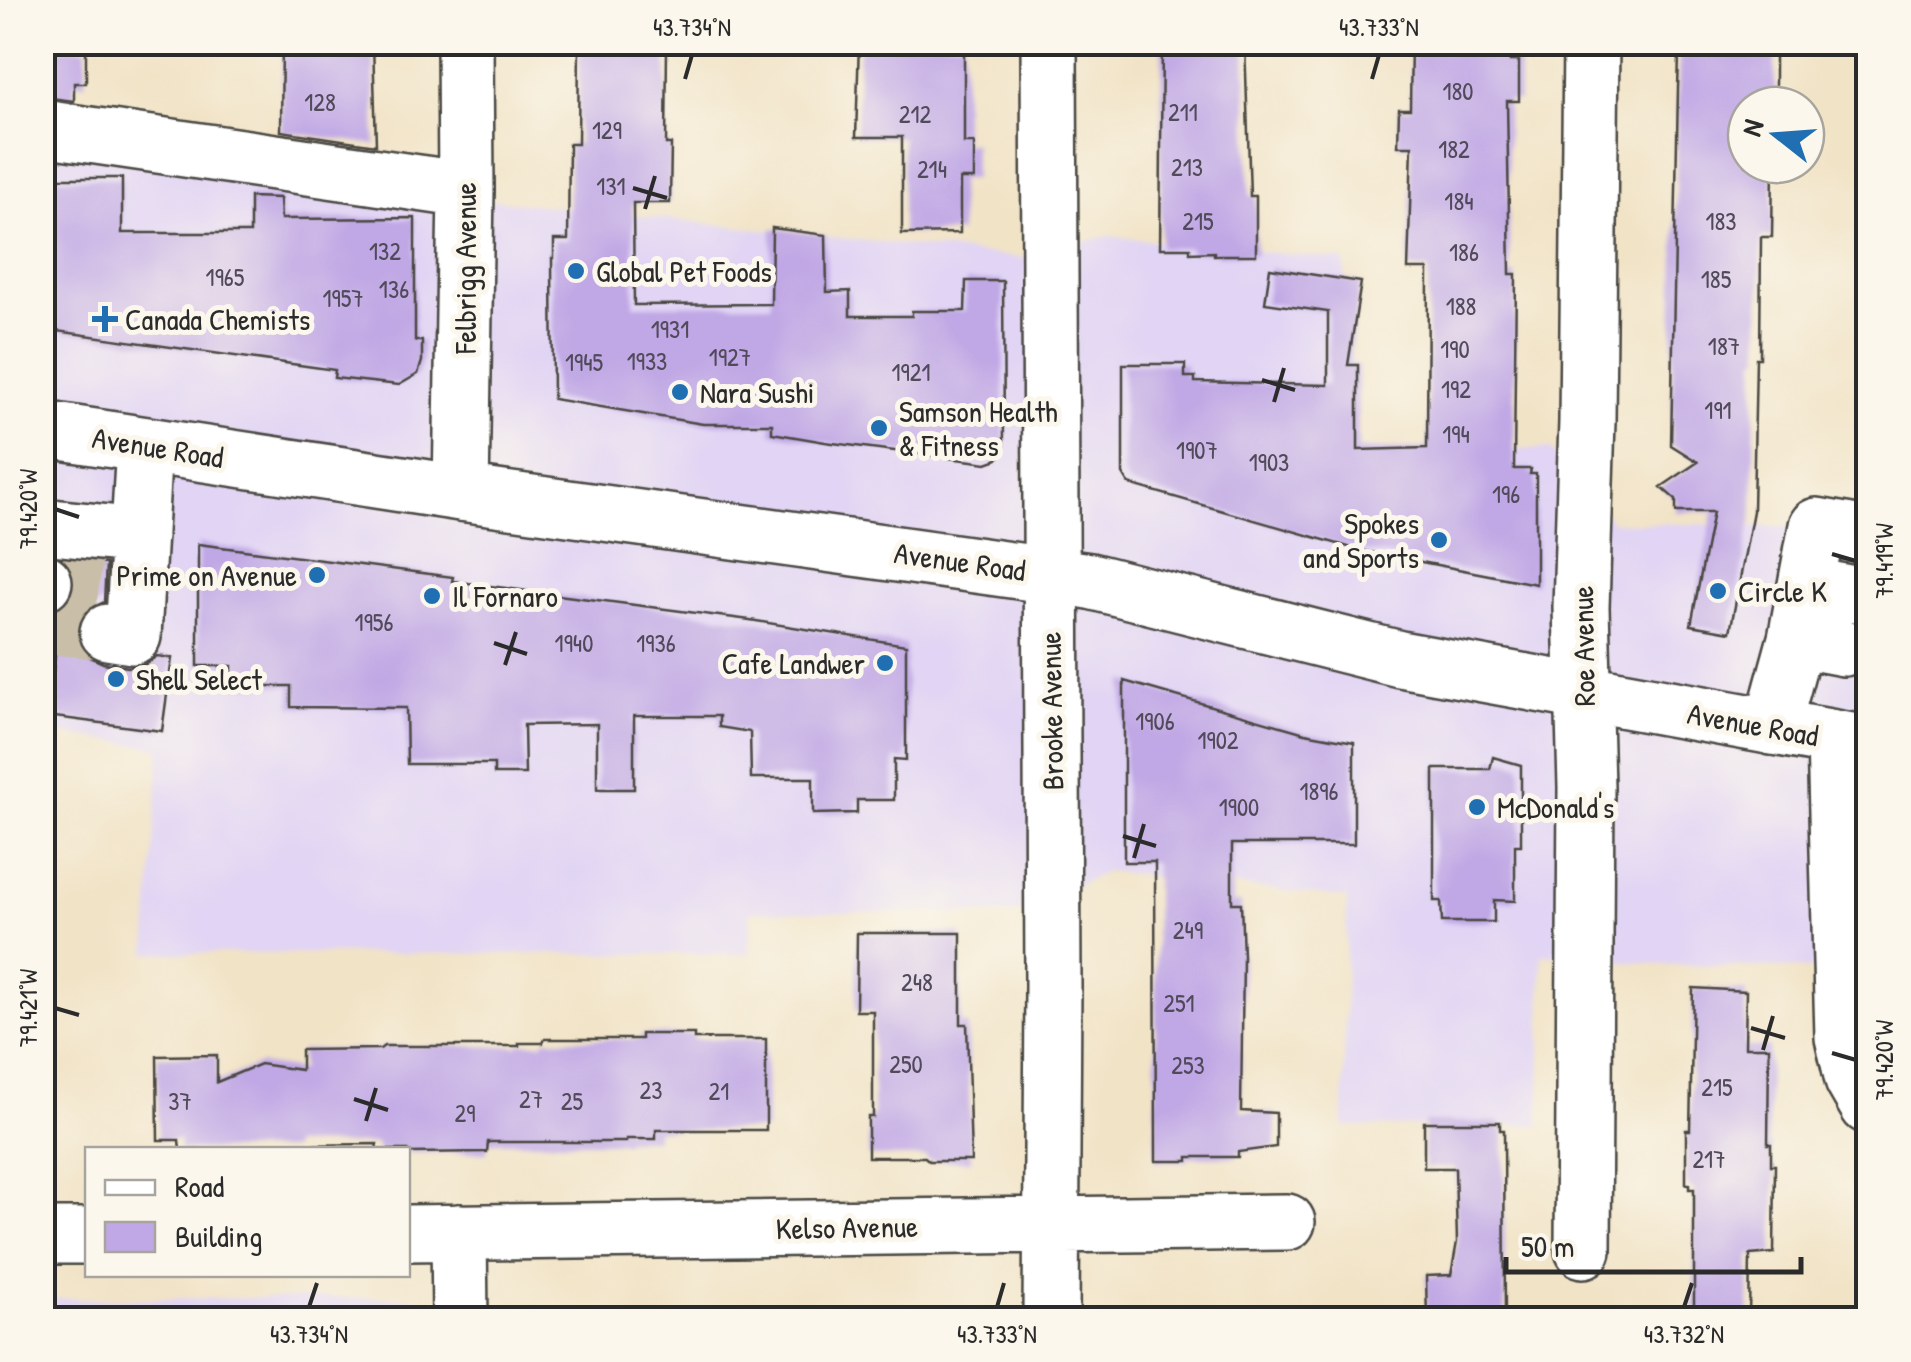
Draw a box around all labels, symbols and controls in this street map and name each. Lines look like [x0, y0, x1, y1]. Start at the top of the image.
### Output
text: 43.734°N [653, 10, 731, 44]
text: 43.733°N [1339, 10, 1419, 44]
house number: 180 [1442, 74, 1474, 108]
house number: 128 [304, 85, 336, 119]
north arrow [1726, 85, 1826, 185]
house number: 211 [1168, 95, 1198, 129]
house number: 212 [899, 97, 932, 131]
house number: 129 [592, 113, 622, 147]
text: N [1732, 115, 1772, 140]
house number: 182 [1438, 132, 1470, 166]
house number: 213 [1171, 150, 1203, 184]
house number: 214 [917, 152, 947, 186]
house number: 131 [596, 169, 626, 203]
street label: Felbrigg Avenue [445, 182, 485, 355]
house number: 184 [1444, 184, 1474, 218]
house number: 215 [1182, 204, 1214, 238]
house number: 183 [1705, 204, 1737, 238]
house number: 132 [369, 234, 401, 268]
house number: 186 [1449, 235, 1479, 269]
place label: Global Pet Foods [596, 251, 772, 291]
house number: 1965 [206, 260, 245, 294]
marker: Global Pet Foods [565, 260, 587, 282]
house number: 185 [1701, 262, 1732, 296]
house number: 136 [379, 272, 409, 306]
house number: 1957 [322, 281, 364, 315]
house number: 188 [1446, 289, 1476, 323]
place label: Canada Chemists [125, 299, 310, 339]
marker: Canada Chemists [94, 308, 116, 330]
house number: 1931 [651, 312, 689, 346]
house number: 187 [1708, 329, 1740, 363]
house number: 190 [1440, 332, 1470, 366]
house number: 1927 [709, 340, 751, 374]
house number: 1933 [627, 344, 667, 378]
house number: 1945 [565, 345, 604, 379]
house number: 1921 [891, 355, 931, 389]
place label: Nara Sushi [700, 372, 815, 412]
house number: 192 [1441, 372, 1471, 406]
marker: Nara Sushi [669, 381, 691, 403]
place label: Samson Health & Fitness [899, 391, 1058, 465]
house number: 191 [1704, 393, 1732, 427]
street label: Avenue Road [90, 417, 227, 477]
marker: Samson Health & Fitness [868, 417, 890, 439]
house number: 194 [1442, 417, 1470, 451]
house number: 1907 [1176, 433, 1218, 467]
house number: 1903 [1249, 445, 1289, 479]
text: 79.420°W [11, 468, 45, 549]
house number: 196 [1492, 477, 1520, 511]
place label: Spokes and Sports [1303, 503, 1419, 577]
text: 79.419°W [1867, 523, 1901, 599]
marker: Spokes and Sports [1428, 529, 1450, 551]
street label: Avenue Road [892, 532, 1029, 590]
place label: Prime on Avenue [116, 555, 297, 595]
marker: Prime on Avenue [306, 564, 328, 586]
place label: Circle K [1738, 571, 1827, 611]
place label: Il Fornaro [452, 576, 558, 616]
marker: Circle K [1707, 580, 1729, 602]
marker: Il Fornaro [421, 585, 443, 607]
street label: Roe Avenue [1562, 585, 1604, 707]
house number: 1956 [355, 605, 393, 639]
house number: 1940 [555, 626, 593, 660]
house number: 1936 [636, 626, 676, 660]
street label: Brooke Avenue [1030, 631, 1072, 790]
place label: Cafe Landwer [722, 643, 865, 683]
marker: Cafe Landwer [874, 652, 896, 674]
place label: Shell Select [136, 659, 262, 699]
marker: Shell Select [105, 668, 127, 690]
street label: Avenue Road [1684, 693, 1822, 755]
house number: 1906 [1135, 704, 1175, 738]
house number: 1902 [1197, 723, 1239, 757]
house number: 1896 [1299, 774, 1339, 808]
place label: McDonald's [1497, 787, 1614, 827]
house number: 1900 [1219, 790, 1259, 824]
marker: McDonald's [1466, 796, 1488, 818]
house number: 249 [1173, 913, 1203, 947]
house number: 248 [901, 965, 933, 999]
text: 79.421°W [11, 968, 45, 1047]
house number: 251 [1163, 986, 1195, 1020]
text: 79.420°W [1867, 1019, 1901, 1100]
house number: 250 [889, 1047, 923, 1081]
house number: 253 [1171, 1048, 1205, 1082]
house number: 215 [1701, 1070, 1733, 1104]
house number: 23 [640, 1073, 662, 1107]
house number: 21 [709, 1074, 729, 1108]
house number: 27 [519, 1082, 543, 1116]
house number: 37 [168, 1084, 192, 1118]
house number: 25 [561, 1084, 584, 1118]
house number: 29 [455, 1096, 475, 1130]
house number: 217 [1692, 1142, 1726, 1176]
legend [85, 1147, 410, 1277]
text: Road [175, 1166, 224, 1206]
street label: Kelso Avenue [776, 1206, 919, 1248]
scale bar [1506, 1212, 1801, 1274]
text: Building [175, 1216, 262, 1256]
text: 50 m [1521, 1226, 1574, 1266]
text: 43.734°N [270, 1317, 348, 1351]
text: 43.733°N [957, 1317, 1037, 1351]
text: 43.732°N [1644, 1317, 1724, 1351]

